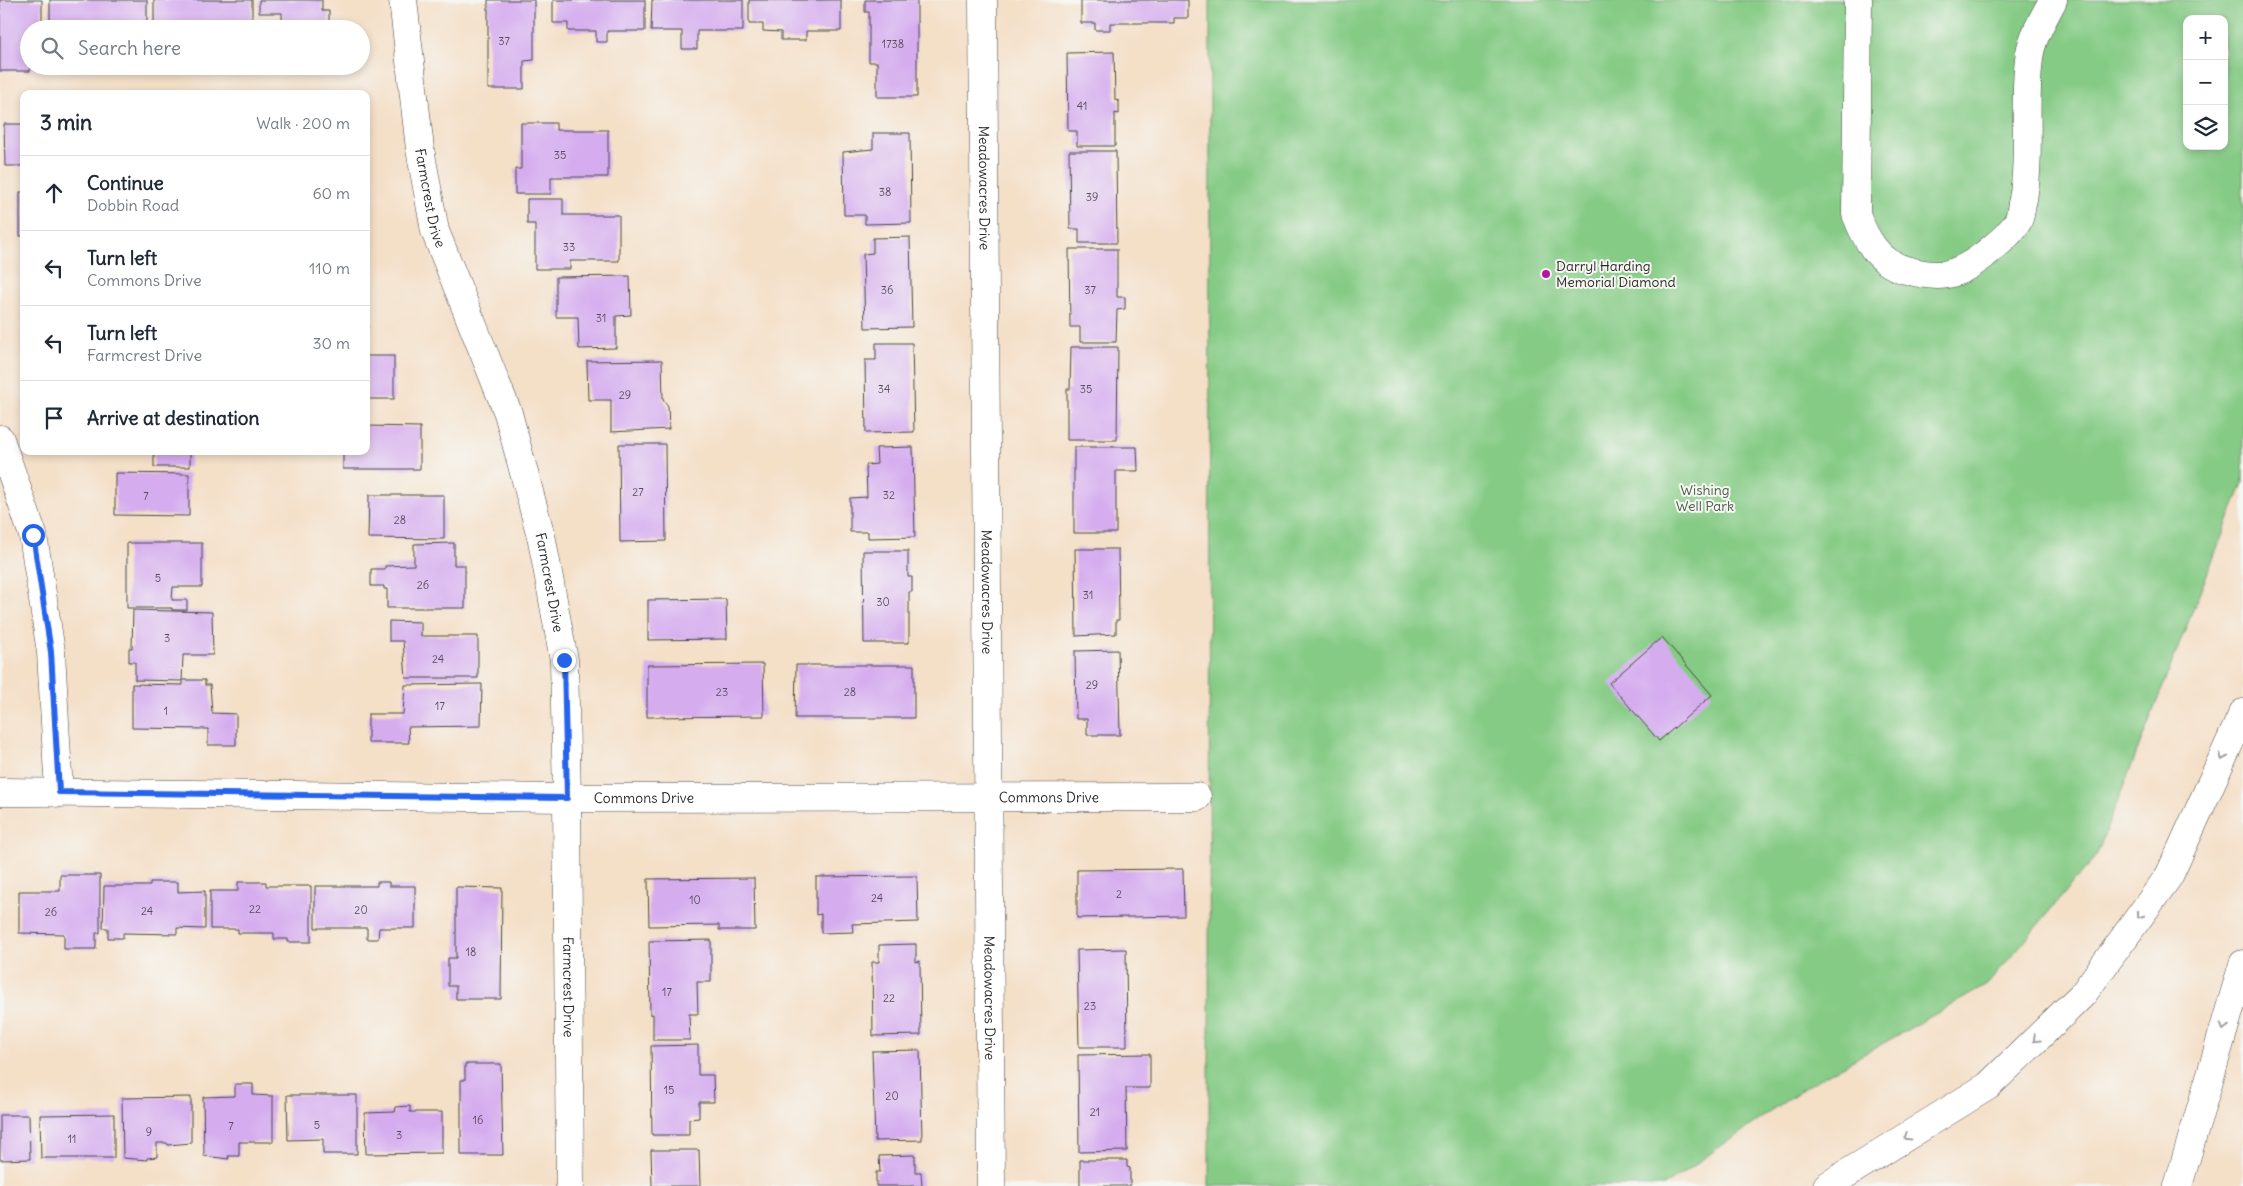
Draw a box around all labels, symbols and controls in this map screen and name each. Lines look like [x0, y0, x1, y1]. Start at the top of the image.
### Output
map controls [2183, 15, 2228, 150]
button: + [2183, 15, 2228, 60]
search box [20, 20, 370, 75]
icon: search [38, 34, 66, 62]
house number: 37 [498, 34, 510, 48]
text: Search here [78, 36, 181, 60]
house number: 1738 [882, 37, 904, 51]
button: − [2183, 60, 2228, 105]
house number: 41 [1077, 99, 1087, 113]
button: layers [2183, 105, 2228, 150]
text: 3 min [40, 109, 92, 136]
text: Walk · 200 m [256, 113, 350, 133]
street label: Meadowacres Drive [975, 126, 994, 250]
street label: Farmcrest Drive [411, 147, 450, 250]
house number: 35 [554, 148, 566, 162]
text: Continue [87, 171, 164, 195]
icon: ahead [40, 179, 68, 207]
text: 60 m [312, 183, 350, 203]
house number: 38 [879, 185, 891, 199]
house number: 39 [1086, 190, 1098, 204]
text: Dobbin Road [87, 195, 179, 215]
house number: 33 [563, 240, 575, 254]
text: Turn left [87, 246, 157, 270]
icon: left [40, 254, 68, 282]
place label: Darryl Harding Memorial Diamond [1556, 257, 1676, 291]
text: 110 m [309, 258, 350, 278]
marker: Darryl Harding Memorial Diamond [1540, 268, 1552, 280]
text: Commons Drive [87, 270, 202, 290]
house number: 36 [881, 283, 893, 297]
house number: 37 [1084, 283, 1096, 297]
house number: 31 [596, 311, 606, 325]
text: Turn left [87, 321, 157, 345]
icon: left [40, 329, 68, 357]
text: 30 m [313, 333, 350, 353]
text: Farmcrest Drive [87, 345, 202, 365]
house number: 34 [878, 382, 890, 396]
house number: 35 [1080, 382, 1092, 396]
house number: 29 [619, 388, 631, 402]
icon: arrive [40, 404, 68, 432]
text: Arrive at destination [87, 406, 260, 430]
park label: Wishing Well Park [1676, 481, 1734, 515]
house number: 27 [632, 485, 644, 499]
house number: 32 [883, 488, 895, 502]
house number: 7 [143, 489, 149, 503]
house number: 28 [394, 513, 406, 527]
route start [22, 524, 45, 547]
street label: Meadowacres Drive [978, 530, 996, 654]
street label: Farmcrest Drive [531, 531, 568, 634]
house number: 5 [155, 571, 161, 585]
house number: 26 [417, 578, 429, 592]
house number: 31 [1083, 588, 1093, 602]
house number: 30 [876, 595, 890, 609]
house number: 3 [164, 631, 170, 645]
route end [553, 649, 576, 672]
house number: 24 [432, 652, 444, 666]
house number: 29 [1086, 678, 1098, 692]
house number: 23 [716, 685, 728, 699]
house number: 28 [844, 685, 856, 699]
house number: 17 [435, 699, 445, 713]
house number: 1 [164, 704, 168, 718]
one-way arrow [2218, 752, 2229, 761]
street label: Commons Drive [999, 788, 1099, 806]
street label: Commons Drive [594, 789, 694, 807]
house number: 2 [1116, 887, 1122, 901]
house number: 24 [871, 891, 883, 905]
house number: 10 [689, 893, 701, 907]
house number: 22 [249, 902, 261, 916]
house number: 20 [354, 903, 368, 917]
house number: 24 [141, 904, 153, 918]
house number: 26 [45, 905, 57, 919]
one-way arrow [2137, 909, 2146, 919]
street label: Meadowacres Drive [980, 936, 999, 1060]
street label: Farmcrest Drive [559, 937, 578, 1038]
house number: 18 [466, 945, 476, 959]
house number: 17 [662, 985, 672, 999]
house number: 22 [883, 991, 895, 1005]
house number: 23 [1084, 999, 1096, 1013]
one-way arrow [2220, 1023, 2230, 1031]
one-way arrow [2033, 1034, 2042, 1043]
house number: 15 [664, 1083, 674, 1097]
house number: 20 [885, 1089, 899, 1103]
house number: 21 [1090, 1105, 1100, 1119]
house number: 16 [473, 1113, 483, 1127]
house number: 5 [314, 1118, 320, 1132]
house number: 7 [228, 1119, 234, 1133]
house number: 9 [146, 1125, 152, 1139]
house number: 3 [396, 1128, 402, 1142]
one-way arrow [1904, 1131, 1913, 1140]
house number: 11 [68, 1132, 76, 1146]

